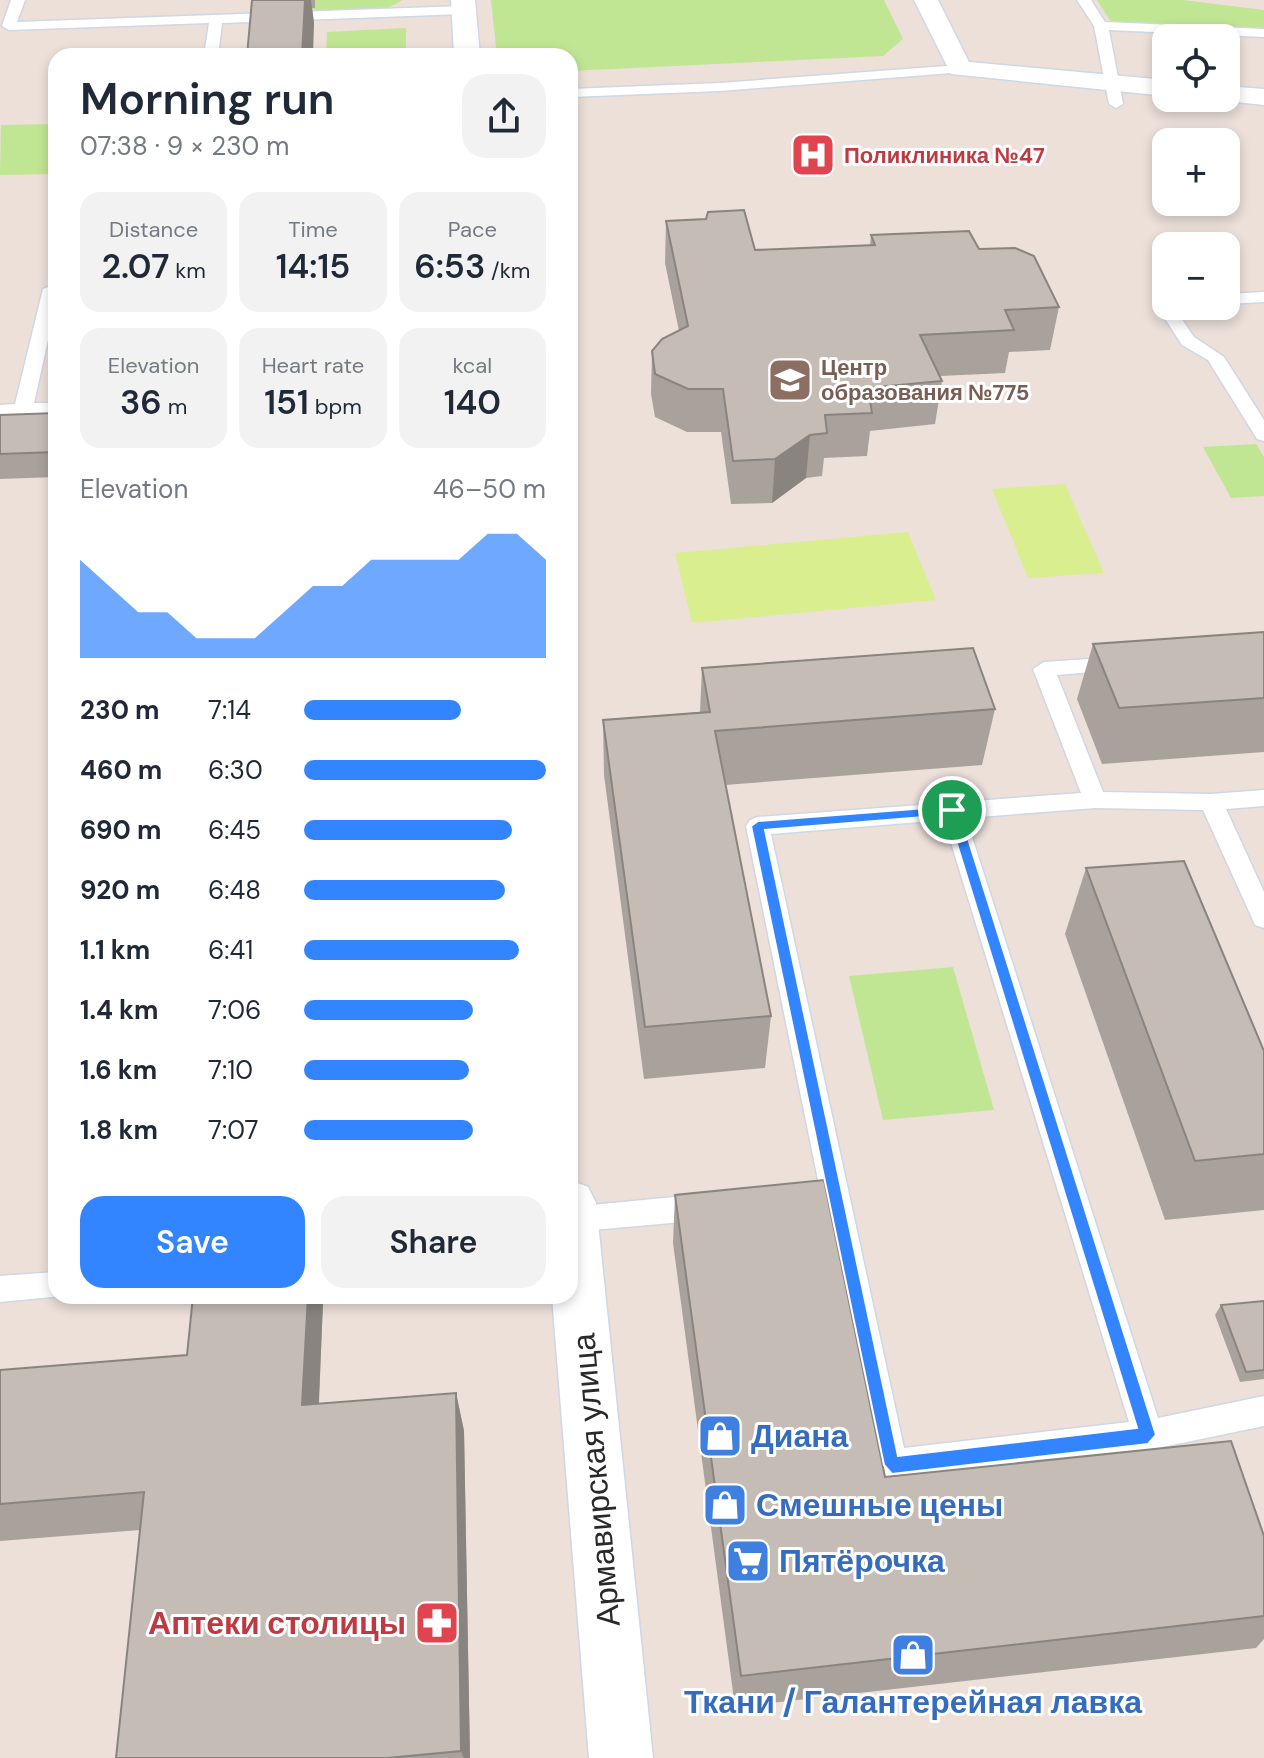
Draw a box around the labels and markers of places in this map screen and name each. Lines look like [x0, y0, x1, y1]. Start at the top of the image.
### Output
hospital icon: Поликлиника №47 [789, 131, 837, 179]
place label: Поликлиника №47 [844, 141, 1045, 170]
place label: Центр образования №775 [821, 353, 1029, 407]
school or university icon: Центр образования №775 [766, 356, 814, 404]
pin [918, 776, 986, 844]
shop icon: Диана [696, 1412, 744, 1460]
place label: Диана [751, 1415, 849, 1457]
shop icon: Смешные цены [701, 1481, 749, 1529]
place label: Смешные цены [756, 1484, 1003, 1526]
supermarket icon: Пятёрочка [724, 1537, 772, 1585]
place label: Пятёрочка [779, 1540, 945, 1582]
pharmacy icon: Аптеки столицы [413, 1599, 461, 1647]
place label: Аптеки столицы [148, 1602, 406, 1644]
shop icon: Ткани / Галантерейная лавка [889, 1631, 937, 1679]
place label: Ткани / Галантерейная лавка [684, 1681, 1142, 1723]

